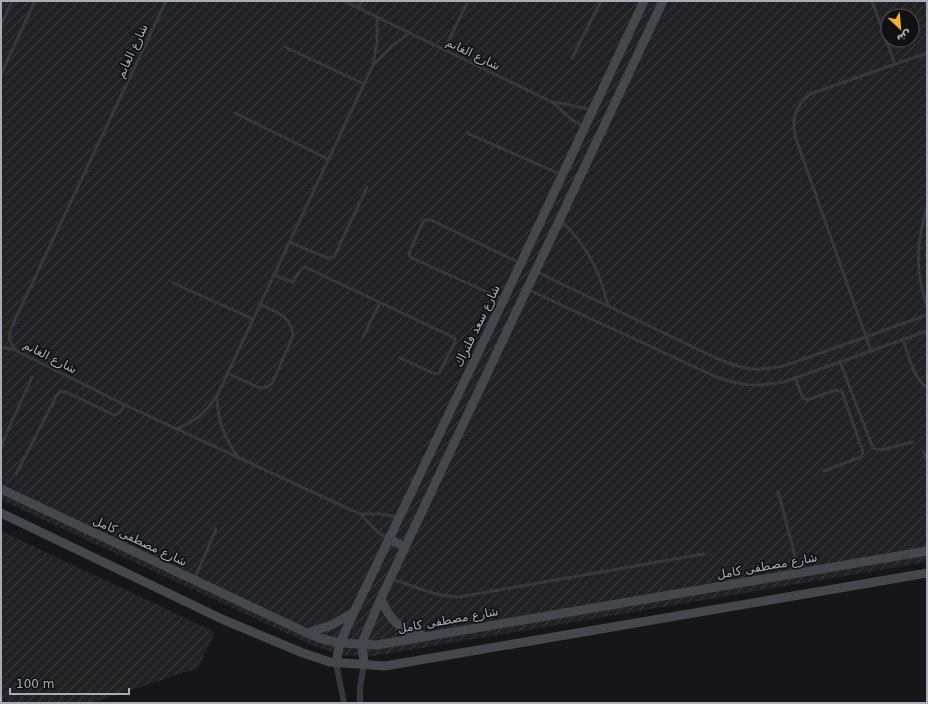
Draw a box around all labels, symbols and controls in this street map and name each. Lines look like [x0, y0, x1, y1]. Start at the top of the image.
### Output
north arrow [880, 8, 920, 48]
street label: شارع الغانم [113, 22, 152, 81]
text: ش [894, 27, 914, 46]
street label: شارع الغانم [443, 35, 502, 74]
street label: شارع سعد فلتراك [451, 283, 504, 370]
street label: شارع الغانم [20, 338, 79, 377]
street label: شارع مصطفى كامل [90, 513, 189, 570]
street label: شارع مصطفى كامل [716, 550, 819, 583]
street label: شارع مصطفى كامل [397, 604, 500, 637]
scale bar [10, 670, 129, 696]
text: 100 m [16, 677, 54, 691]

